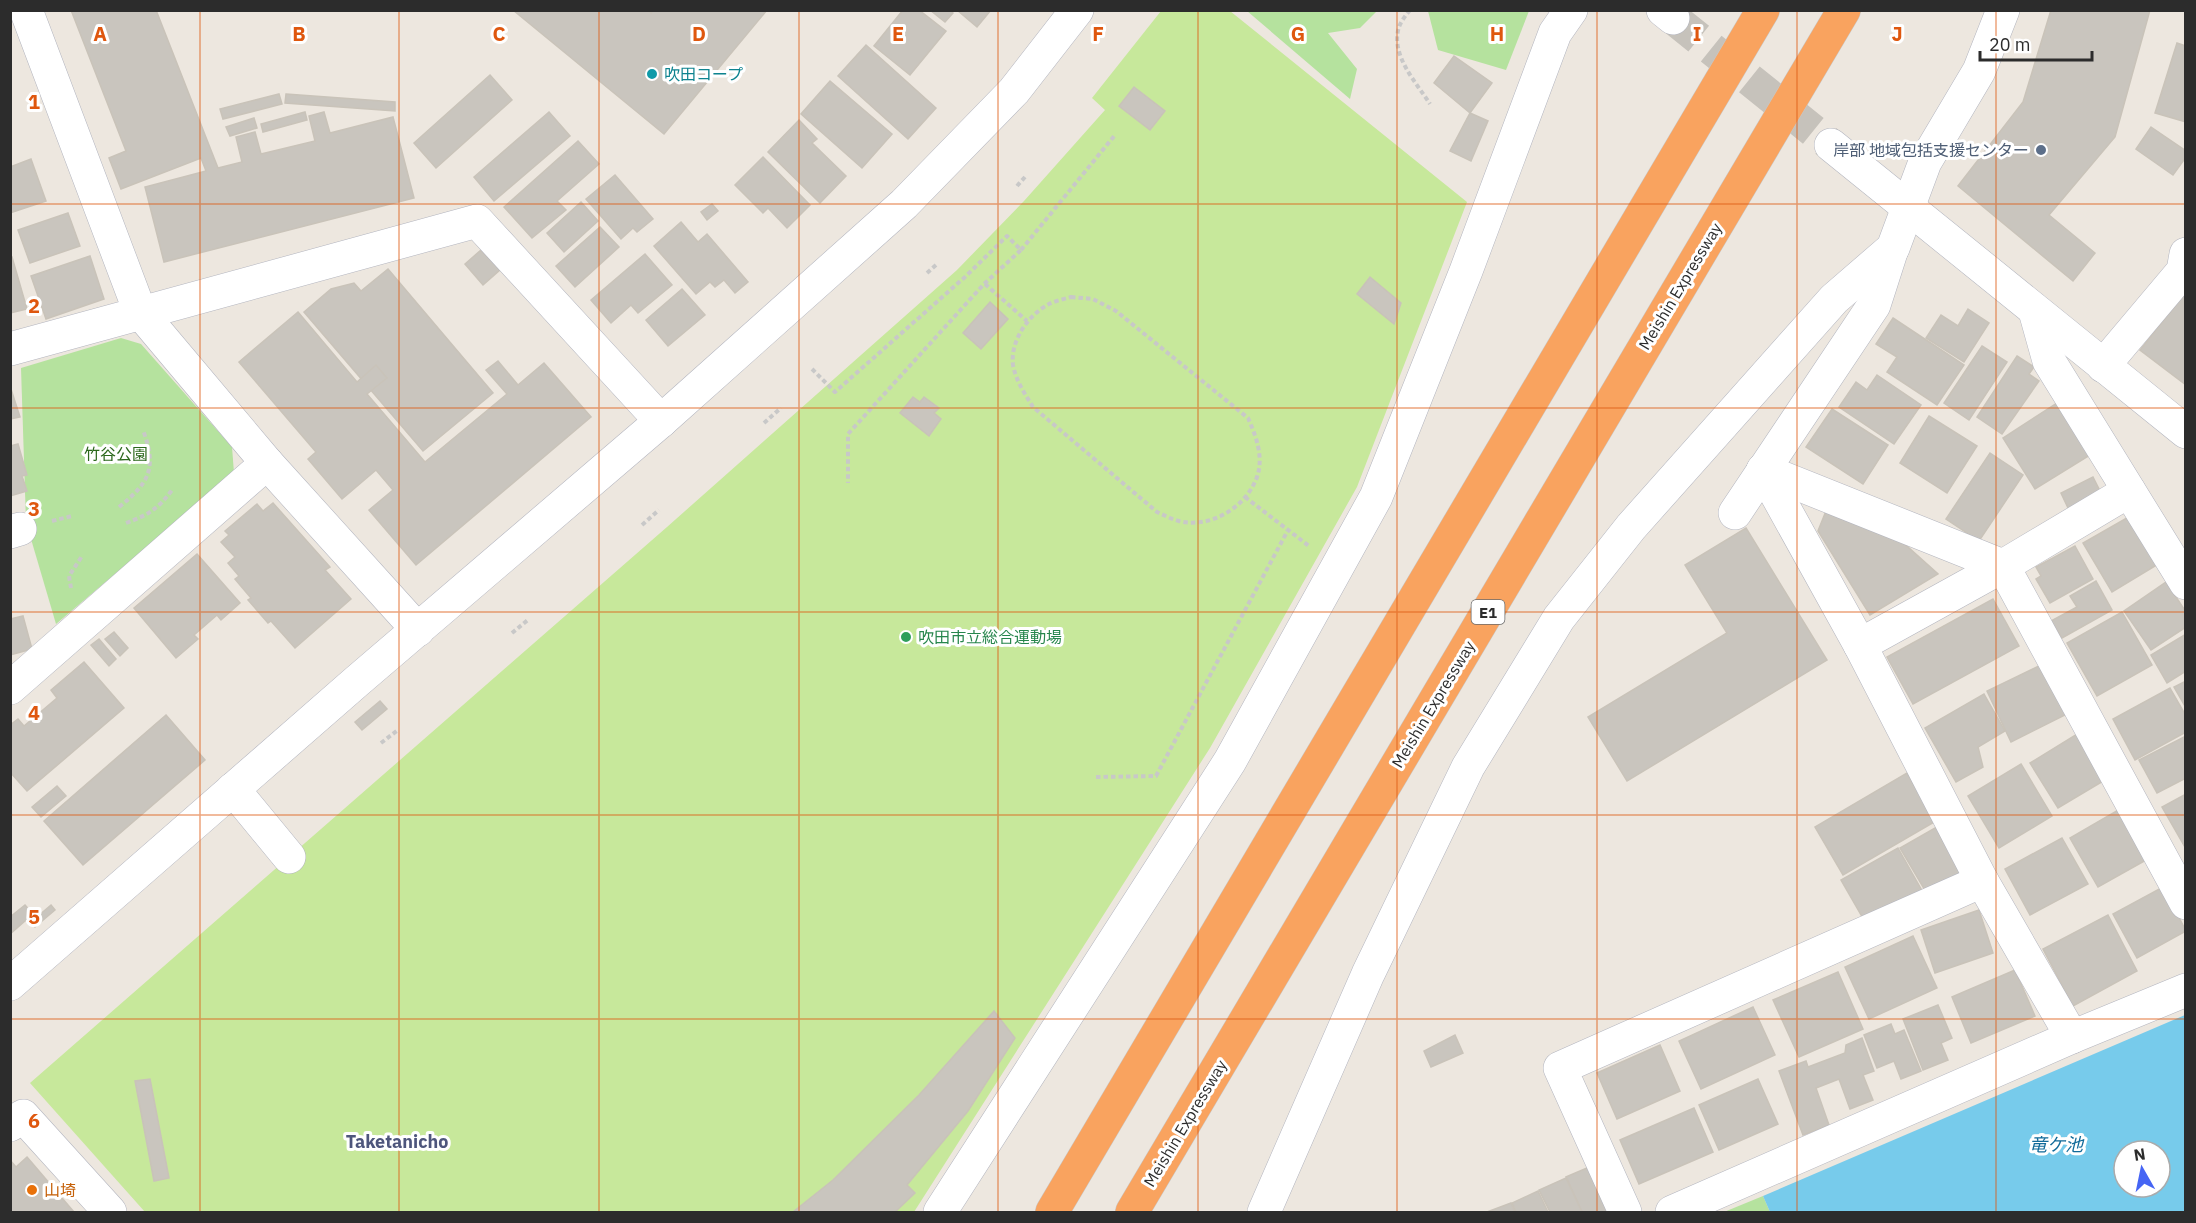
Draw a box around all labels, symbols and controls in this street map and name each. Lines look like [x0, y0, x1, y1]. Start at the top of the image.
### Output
text: A [93, 20, 107, 47]
text: B [292, 20, 306, 47]
text: C [492, 20, 506, 47]
text: D [692, 20, 706, 47]
text: E [892, 20, 904, 47]
text: F [1092, 20, 1104, 47]
text: G [1291, 20, 1305, 47]
text: H [1490, 20, 1504, 47]
text: I [1693, 20, 1701, 47]
text: J [1891, 20, 1903, 47]
scale bar [1980, 24, 2092, 62]
text: 20 m [1989, 33, 2031, 56]
place label: 吹田コープ [664, 64, 743, 84]
marker: 吹田コープ [645, 67, 659, 81]
text: 1 [28, 88, 40, 115]
place label: 岸部 地域包括支援センター [1833, 140, 2029, 160]
marker: 岸部 地域包括支援センター [2034, 143, 2048, 157]
street label: Meishin Expressway [1634, 219, 1726, 353]
text: 2 [28, 292, 40, 319]
park label: 竹谷公園 [84, 444, 148, 464]
text: 3 [28, 495, 40, 522]
road number: E1 [1472, 600, 1504, 624]
place label: 吹田市立総合運動場 [918, 627, 1062, 647]
marker: 吹田市立総合運動場 [899, 630, 913, 644]
street label: Meishin Expressway [1387, 637, 1479, 771]
text: 4 [28, 699, 40, 726]
text: 5 [28, 903, 40, 930]
street label: Meishin Expressway [1139, 1056, 1231, 1190]
text: 6 [28, 1107, 40, 1134]
district label: Taketanicho [346, 1130, 448, 1153]
water label: 竜ケ池 [2029, 1133, 2085, 1156]
north arrow [2112, 1139, 2172, 1199]
text: N [2132, 1143, 2147, 1165]
place label: 山埼 [44, 1180, 76, 1200]
marker: 山埼 [25, 1183, 39, 1197]

